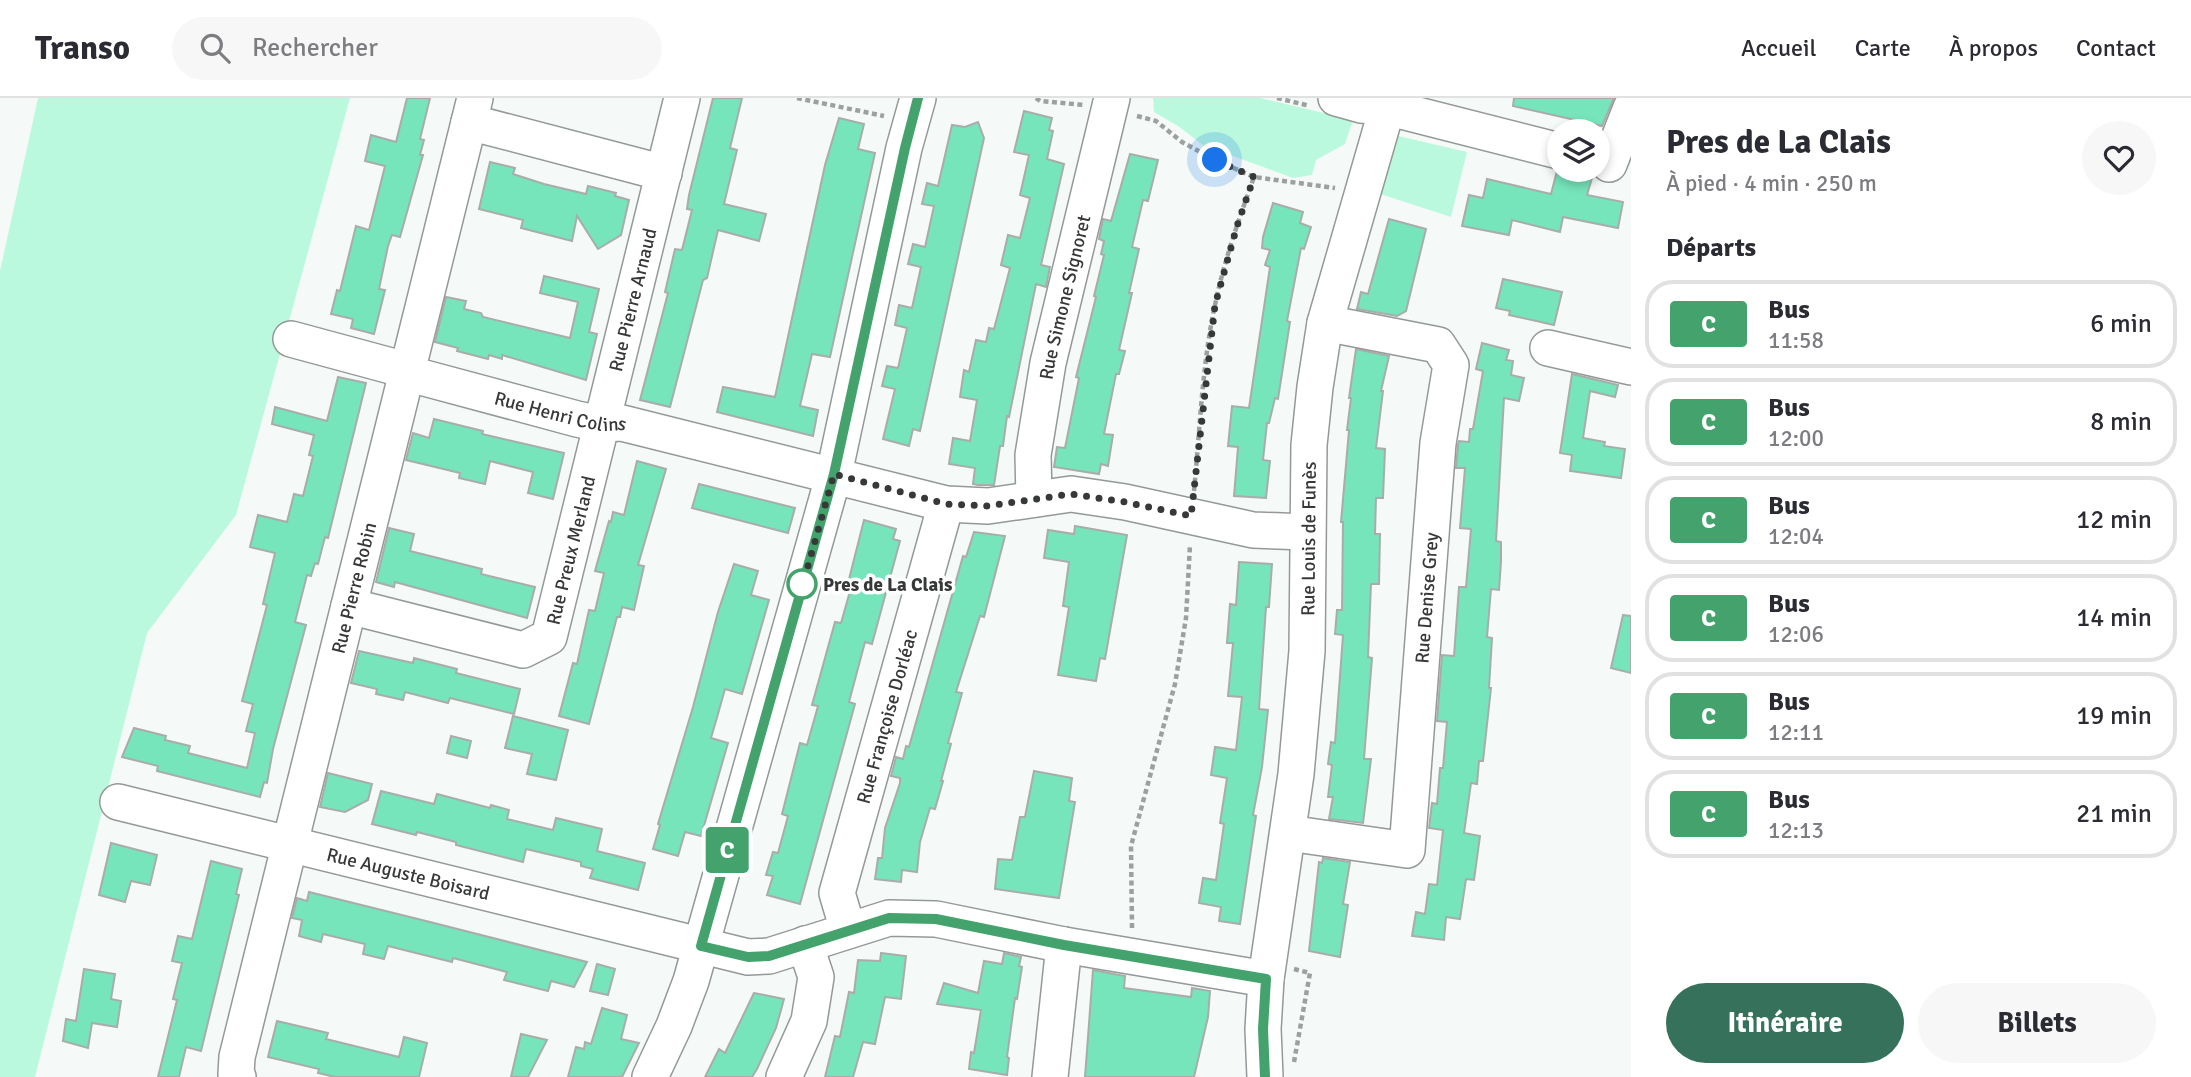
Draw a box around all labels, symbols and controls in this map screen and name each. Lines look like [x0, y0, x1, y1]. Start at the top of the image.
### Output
search box [172, 17, 662, 80]
text: Transo [35, 28, 130, 69]
icon: search [196, 29, 234, 67]
text: Rechercher [252, 32, 378, 64]
text: Accueil [1741, 33, 1817, 63]
text: Carte [1855, 33, 1911, 63]
text: À propos [1949, 33, 2038, 63]
text: Contact [2076, 33, 2156, 63]
map controls [1547, 119, 1610, 182]
button: layers [1547, 119, 1610, 182]
button: heart [2082, 121, 2156, 195]
text: Pres de La Clais [1666, 122, 1891, 163]
your location [1197, 142, 1232, 177]
text: À pied · 4 min · 250 m [1666, 169, 1877, 198]
street label: Rue Simone Signoret [1034, 212, 1096, 381]
street label: Rue Pierre Arnaud [604, 226, 662, 374]
text: Départs [1666, 232, 1756, 264]
text: Bus [1768, 294, 1810, 326]
text: 6 min [2090, 308, 2152, 340]
text: C [1701, 309, 1716, 339]
text: 11:58 [1768, 326, 1824, 355]
street label: Rue Henri Colins [492, 386, 629, 437]
text: Bus [1768, 392, 1810, 424]
text: 8 min [2090, 406, 2152, 438]
text: C [1701, 407, 1716, 437]
text: 12:00 [1768, 424, 1824, 453]
street label: Rue Louis de Funès [1296, 462, 1322, 616]
street label: Rue Preux Merland [541, 473, 601, 627]
text: Bus [1768, 490, 1810, 522]
text: 12 min [2076, 504, 2152, 536]
text: C [1701, 505, 1716, 535]
street label: Rue Pierre Robin [327, 520, 382, 656]
text: 12:04 [1768, 522, 1824, 551]
street label: Rue Denise Grey [1410, 531, 1444, 664]
marker: Pres de La Clais [787, 569, 817, 599]
place label: Pres de La Clais [823, 573, 952, 597]
text: Bus [1768, 588, 1810, 620]
text: 14 min [2076, 602, 2152, 634]
text: C [1701, 603, 1716, 633]
text: 12:06 [1768, 620, 1824, 649]
street label: Rue Françoise Dorléac [852, 627, 923, 807]
text: Bus [1768, 686, 1810, 718]
text: 19 min [2076, 700, 2152, 732]
text: C [1701, 701, 1716, 731]
text: 12:11 [1768, 718, 1824, 747]
text: Bus [1768, 784, 1810, 816]
text: 21 min [2076, 798, 2152, 830]
text: C [1701, 799, 1716, 829]
text: 12:13 [1768, 816, 1824, 845]
line badge: C [704, 827, 750, 873]
text: C [720, 835, 734, 865]
street label: Rue Auguste Boisard [324, 843, 492, 906]
button: Itinéraire [1666, 983, 1904, 1063]
button: Billets [1918, 983, 2156, 1063]

